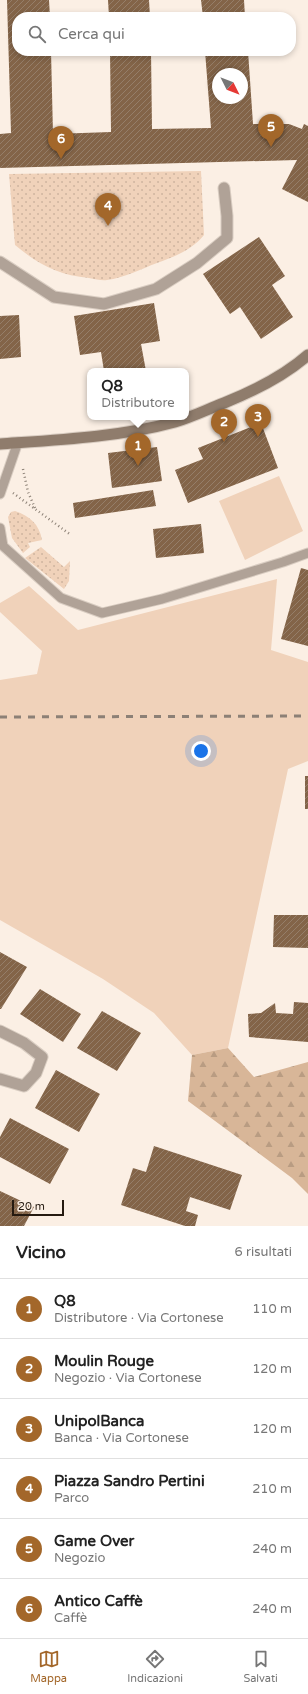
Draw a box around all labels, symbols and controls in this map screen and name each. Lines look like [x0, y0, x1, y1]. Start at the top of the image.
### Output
search box [12, 12, 296, 56]
icon: search [26, 23, 48, 45]
text: Cerca qui [58, 25, 125, 43]
north arrow [212, 68, 248, 104]
pin: 5 [258, 114, 284, 147]
pin: 6 [48, 126, 74, 159]
pin: 4 [95, 193, 121, 226]
popup [87, 368, 189, 420]
text: Q8 [101, 377, 123, 395]
text: Distributore [101, 395, 175, 411]
pin: 3 [245, 404, 271, 437]
pin: 2 [211, 409, 237, 442]
pin: 1 [125, 433, 151, 466]
your location [191, 741, 211, 761]
scale bar [12, 1198, 64, 1217]
text: 20 m [18, 1200, 45, 1213]
text: Vicino [16, 1242, 66, 1263]
text: 6 risultati [235, 1244, 292, 1260]
text: Q8 [54, 1292, 76, 1310]
text: 1 [25, 1301, 33, 1317]
text: 110 m [252, 1301, 292, 1317]
text: Distributore · Via Cortonese [54, 1310, 224, 1326]
text: Moulin Rouge [54, 1352, 154, 1370]
text: 2 [25, 1361, 33, 1377]
text: 120 m [252, 1361, 292, 1377]
text: Negozio · Via Cortonese [54, 1370, 202, 1386]
text: UnipolBanca [54, 1412, 145, 1430]
text: 3 [25, 1421, 33, 1437]
text: 120 m [252, 1421, 292, 1437]
text: Banca · Via Cortonese [54, 1430, 189, 1446]
text: Piazza Sandro Pertini [54, 1472, 205, 1490]
text: 4 [25, 1481, 33, 1497]
text: 210 m [252, 1481, 292, 1497]
text: Parco [54, 1490, 89, 1506]
text: Game Over [54, 1532, 134, 1550]
text: 5 [25, 1541, 33, 1557]
text: 240 m [252, 1541, 292, 1557]
text: Negozio [54, 1550, 105, 1566]
text: Antico Caffè [54, 1592, 143, 1610]
text: 6 [25, 1601, 33, 1617]
text: 240 m [252, 1601, 292, 1617]
text: Caffè [54, 1610, 87, 1626]
tab: Mappa [30, 1648, 67, 1685]
tab: Indicazioni [127, 1648, 183, 1685]
tab: Salvati [243, 1648, 278, 1685]

